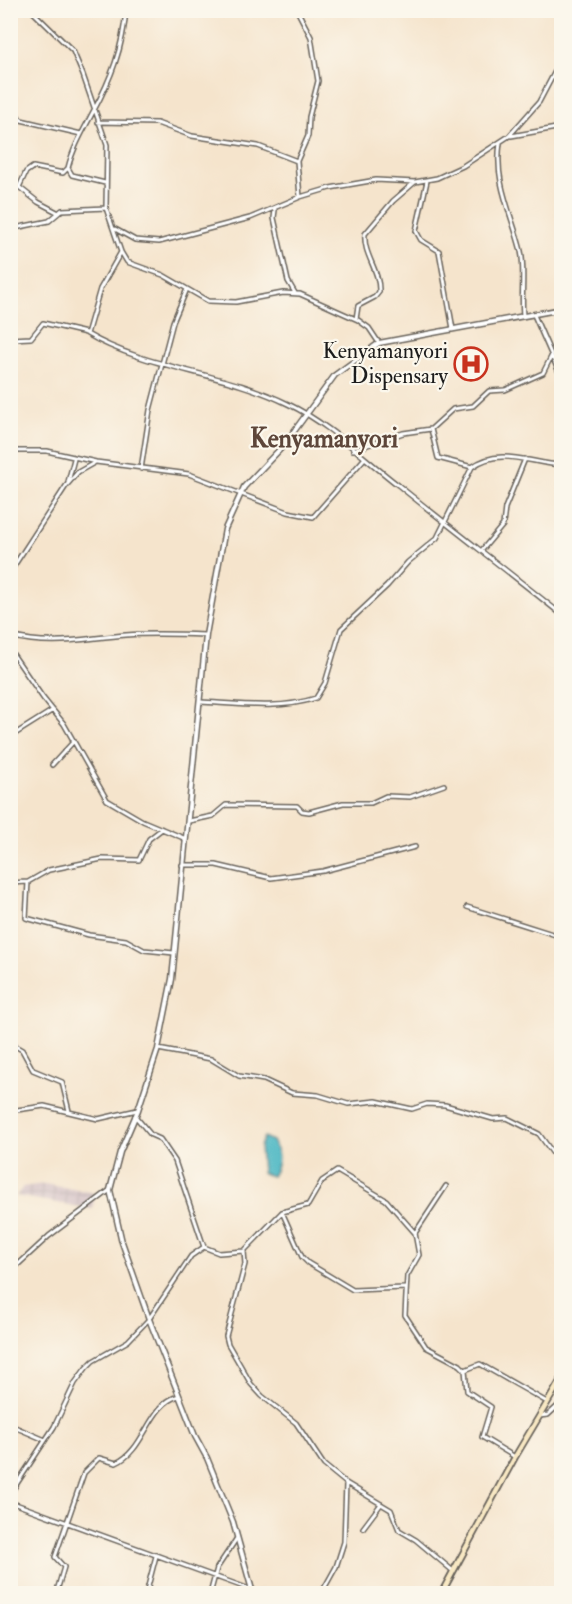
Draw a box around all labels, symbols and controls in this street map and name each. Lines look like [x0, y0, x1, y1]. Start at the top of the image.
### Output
place label: Kenyamanyori Dispensary [323, 337, 448, 391]
hospital icon: Kenyamanyori Dispensary [453, 346, 489, 382]
district label: Kenyamanyori [250, 423, 398, 456]

